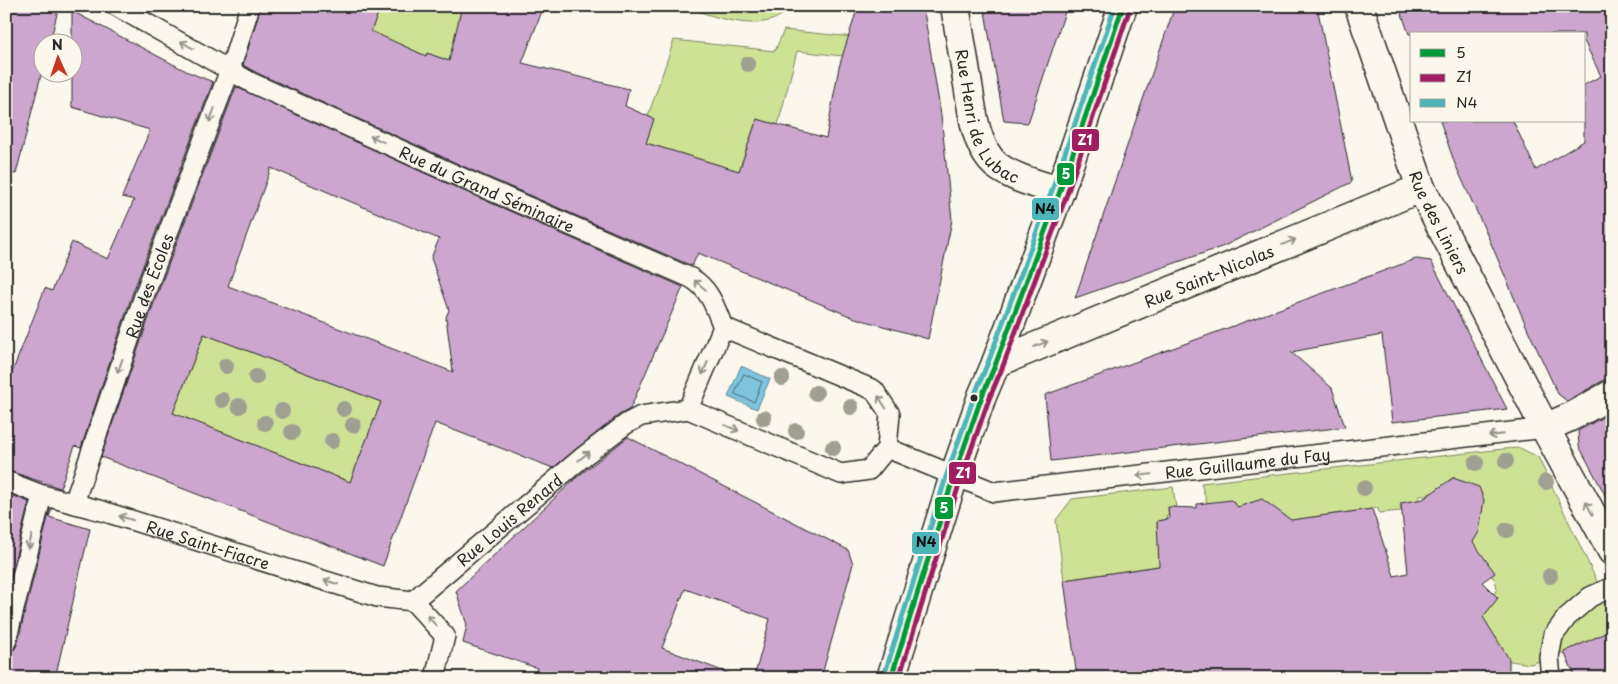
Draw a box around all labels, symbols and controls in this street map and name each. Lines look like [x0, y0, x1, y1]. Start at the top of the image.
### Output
north arrow [32, 32, 82, 82]
legend [1410, 32, 1586, 122]
text: N [51, 34, 63, 55]
one-way arrow [181, 40, 195, 50]
text: 5 [1456, 40, 1466, 63]
street label: Rue Henri de Lubac [950, 47, 1023, 189]
text: Z1 [1456, 64, 1472, 87]
text: N4 [1456, 90, 1478, 113]
one-way arrow [207, 107, 217, 122]
line badge: Z1 [1071, 128, 1100, 152]
text: Z1 [1078, 129, 1092, 150]
one-way arrow [370, 134, 385, 144]
street label: Rue du Grand Séminaire [396, 139, 578, 238]
line badge: 5 [1056, 162, 1075, 186]
text: 5 [1062, 163, 1071, 184]
street label: Rue des Liniers [1404, 167, 1475, 278]
line badge: N4 [1031, 197, 1060, 221]
text: N4 [1035, 198, 1056, 219]
street label: Rue des Écoles [119, 230, 179, 341]
one-way arrow [1281, 237, 1296, 247]
street label: Rue Saint-Nicolas [1140, 238, 1277, 313]
one-way arrow [693, 280, 707, 290]
one-way arrow [1033, 339, 1048, 348]
one-way arrow [115, 358, 124, 373]
one-way arrow [700, 360, 710, 375]
unlabelled marker [969, 393, 979, 403]
one-way arrow [877, 395, 887, 409]
one-way arrow [724, 424, 740, 433]
one-way arrow [1489, 430, 1505, 440]
street label: Rue Guillaume du Fay [1163, 441, 1332, 484]
one-way arrow [577, 451, 590, 462]
line badge: Z1 [948, 461, 977, 485]
text: Z1 [956, 462, 970, 483]
street label: Rue Louis Renard [451, 468, 567, 571]
one-way arrow [1136, 470, 1152, 480]
line badge: 5 [934, 496, 954, 520]
text: 5 [940, 497, 949, 518]
one-way arrow [1583, 501, 1593, 516]
one-way arrow [118, 513, 134, 523]
street label: Rue Saint-Fiacre [144, 514, 273, 575]
line badge: N4 [911, 531, 940, 555]
text: N4 [916, 531, 937, 552]
one-way arrow [25, 533, 34, 549]
one-way arrow [324, 577, 339, 586]
one-way arrow [426, 615, 438, 628]

